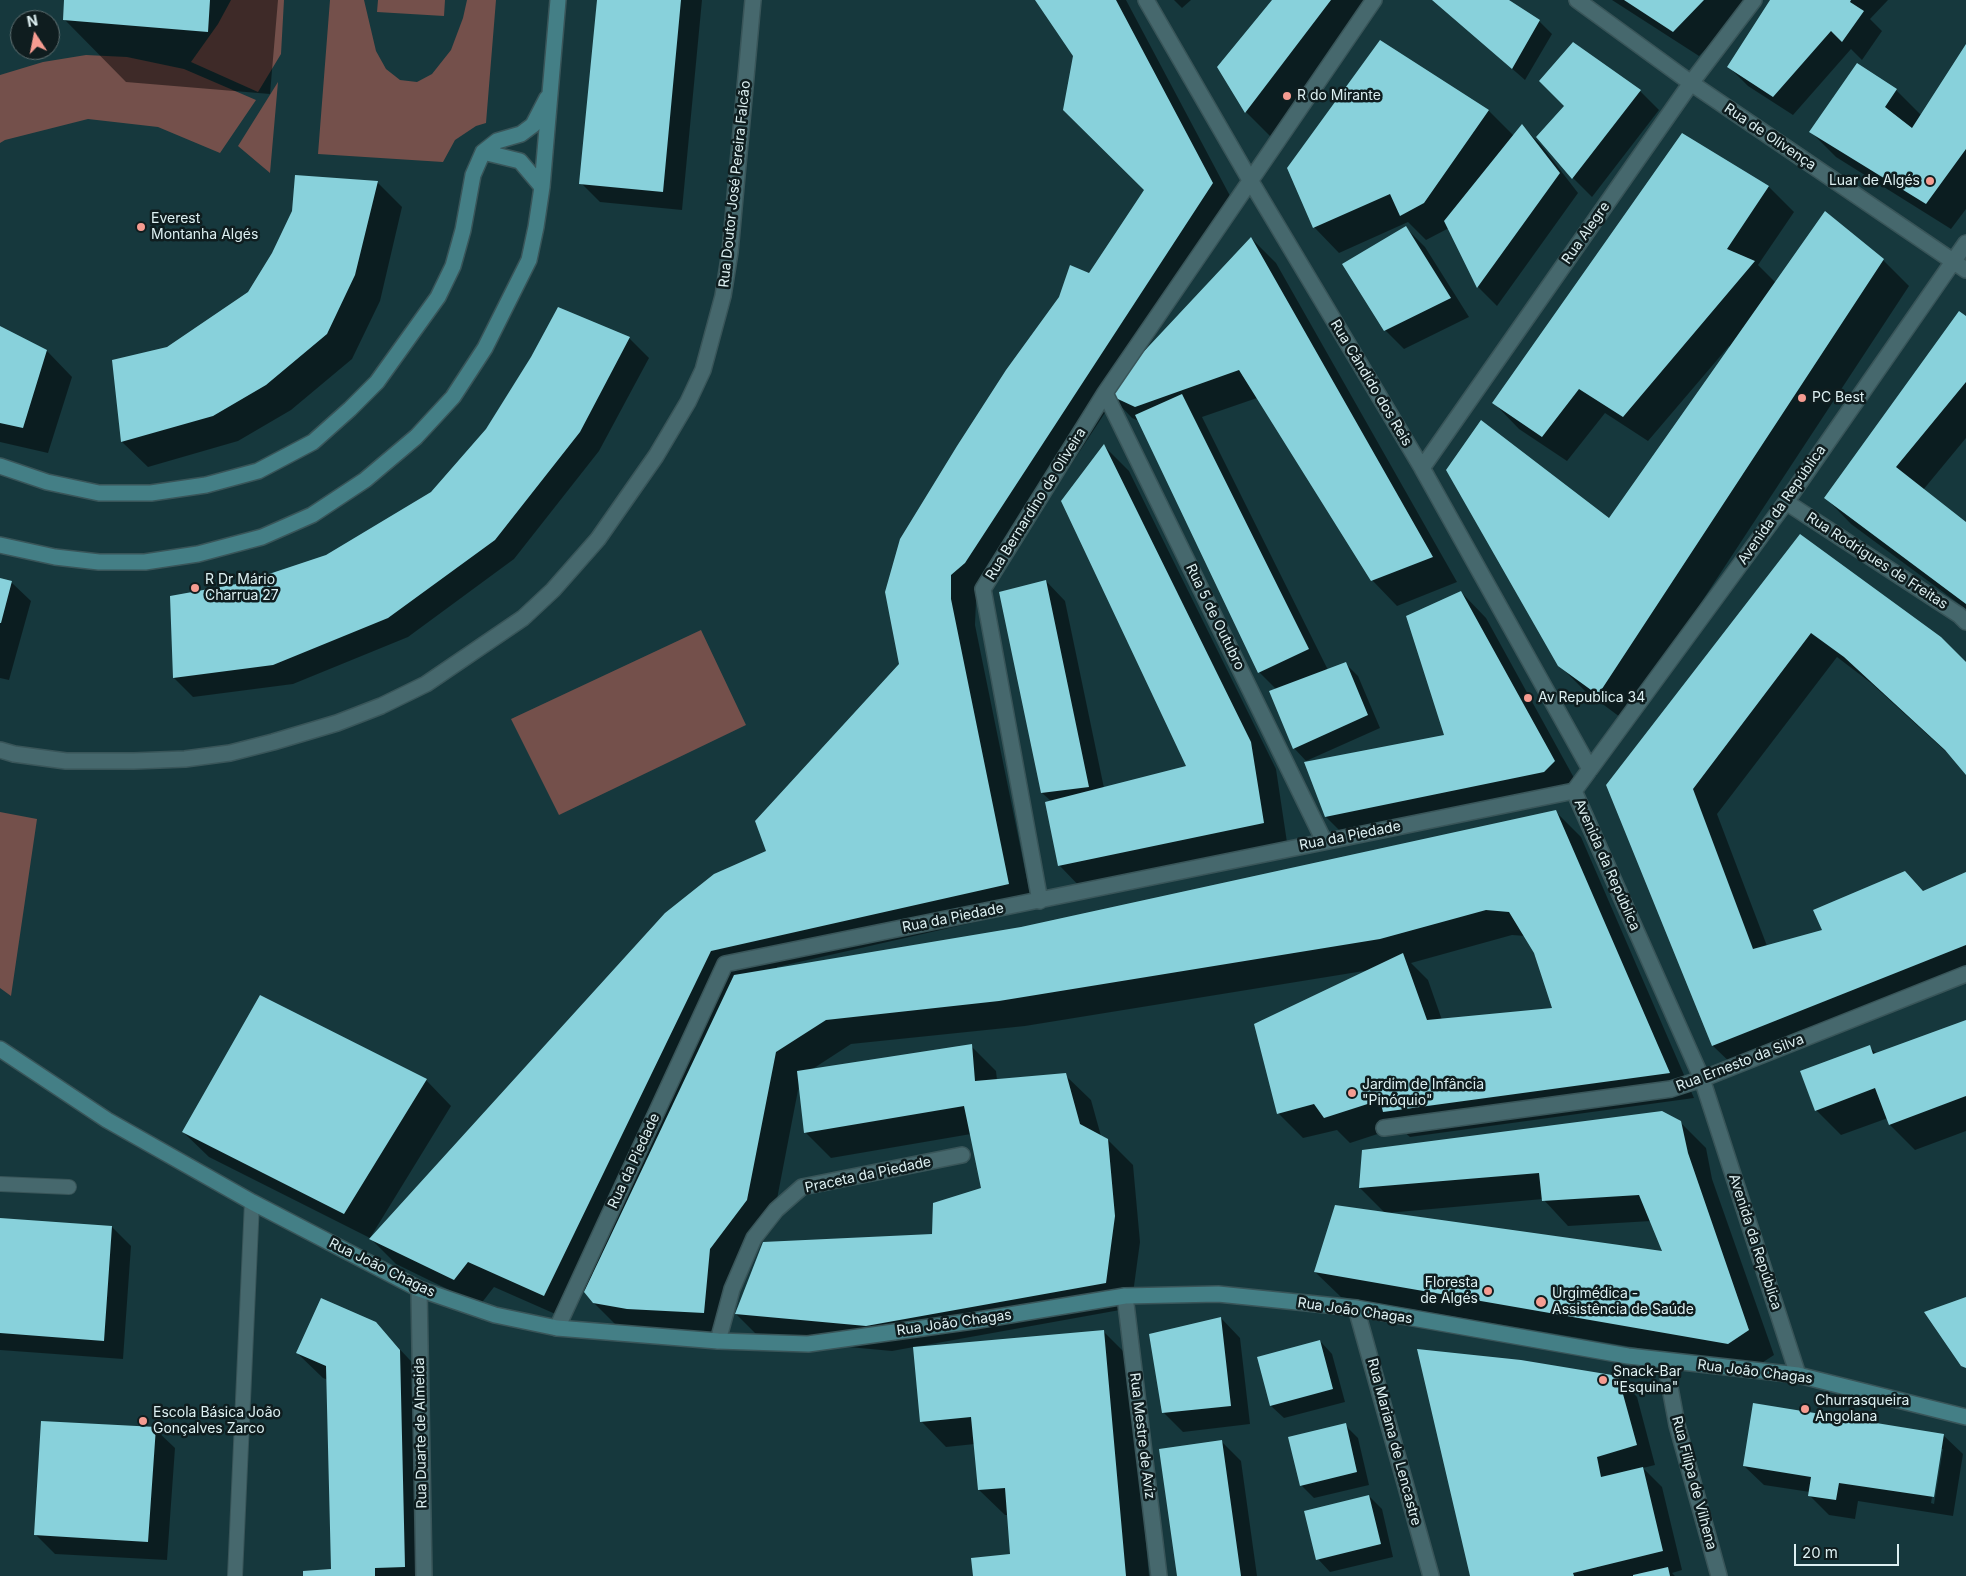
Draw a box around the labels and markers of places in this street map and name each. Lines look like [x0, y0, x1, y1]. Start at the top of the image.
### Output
place label: R do Mirante [1297, 88, 1381, 104]
marker: R do Mirante [1281, 90, 1293, 102]
place label: Luar de Algés [1829, 173, 1920, 189]
marker: Luar de Algés [1924, 175, 1936, 187]
place label: Everest Montanha Algés [151, 211, 258, 243]
marker: Everest Montanha Algés [135, 221, 147, 233]
place label: PC Best [1812, 390, 1864, 406]
marker: PC Best [1796, 392, 1808, 404]
place label: R Dr Mário Charrua 27 [205, 572, 279, 604]
marker: R Dr Mário Charrua 27 [189, 582, 201, 594]
place label: Av Republica 34 [1538, 690, 1645, 706]
marker: Av Republica 34 [1522, 692, 1534, 704]
place label: Jardim de Infância "Pinóquio" [1362, 1077, 1484, 1110]
marker: Jardim de Infância "Pinóquio" [1346, 1087, 1358, 1099]
place label: Floresta de Algés [1420, 1275, 1478, 1308]
marker: Floresta de Algés [1482, 1285, 1494, 1297]
place label: Urgimédica - Assistência de Saúde [1552, 1286, 1694, 1318]
marker: Urgimédica - Assistência de Saúde [1534, 1295, 1548, 1309]
place label: Snack-Bar "Esquina" [1613, 1364, 1682, 1396]
marker: Snack-Bar "Esquina" [1597, 1374, 1609, 1386]
place label: Churrasqueira Angolana [1815, 1393, 1909, 1425]
marker: Churrasqueira Angolana [1799, 1403, 1811, 1415]
place label: Escola Básica João Gonçalves Zarco [153, 1405, 281, 1438]
marker: Escola Básica João Gonçalves Zarco [137, 1415, 149, 1427]

